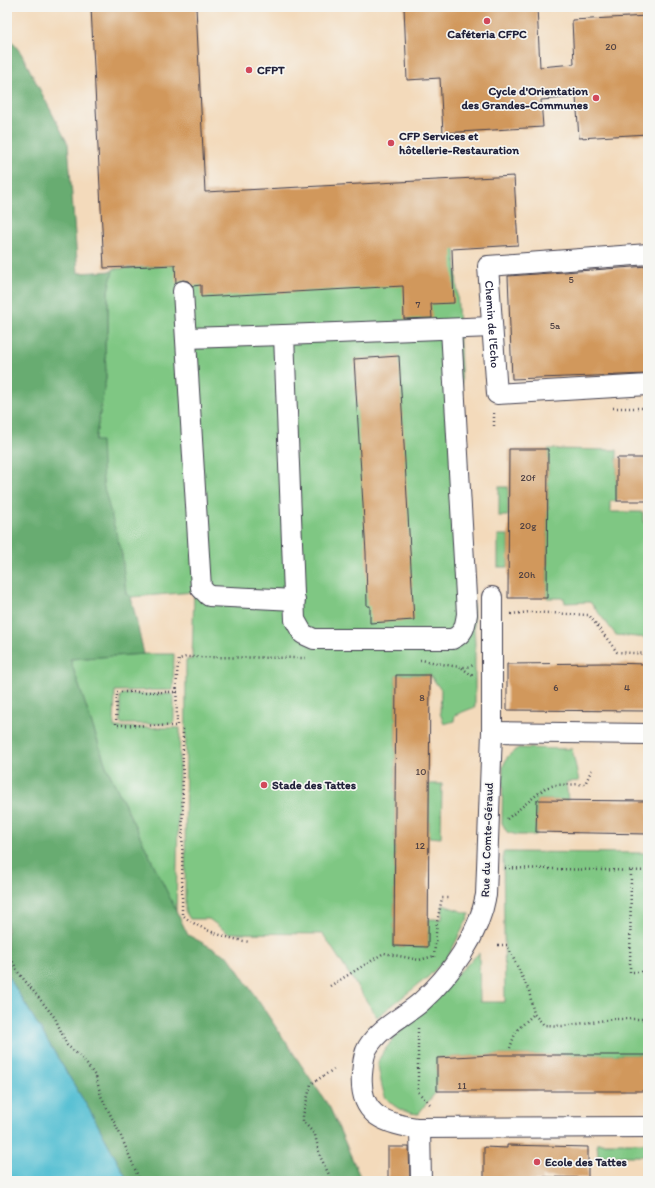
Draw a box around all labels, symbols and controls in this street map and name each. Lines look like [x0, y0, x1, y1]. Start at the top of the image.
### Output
marker: Caféteria CFPC [482, 16, 492, 26]
place label: Caféteria CFPC [447, 27, 527, 41]
house number: 20 [605, 40, 617, 53]
place label: CFPT [257, 63, 285, 77]
marker: CFPT [244, 65, 254, 75]
place label: Cycle d'Orientation des Grandes-Communes [461, 84, 589, 112]
marker: Cycle d'Orientation des Grandes-Communes [591, 93, 601, 103]
place label: CFP Services et hôtellerie-Restauration [399, 129, 519, 157]
marker: CFP Services et hôtellerie-Restauration [386, 138, 396, 148]
house number: 5 [568, 273, 574, 286]
street label: Chemin de l'Echo [482, 280, 502, 369]
house number: 7 [416, 298, 421, 311]
house number: 5a [550, 319, 561, 332]
house number: 20f [520, 471, 536, 484]
house number: 20g [520, 519, 537, 532]
house number: 20h [519, 568, 536, 581]
house number: 6 [553, 681, 559, 694]
house number: 4 [624, 681, 630, 694]
house number: 8 [419, 691, 425, 704]
house number: 10 [416, 765, 426, 778]
place label: Stade des Tattes [272, 778, 357, 792]
marker: Stade des Tattes [259, 780, 269, 790]
street label: Rue du Comte-Géraud [478, 782, 496, 898]
house number: 12 [415, 839, 426, 852]
house number: 11 [457, 1079, 467, 1092]
place label: Ecole des Tattes [545, 1155, 628, 1169]
marker: Ecole des Tattes [532, 1157, 542, 1167]

